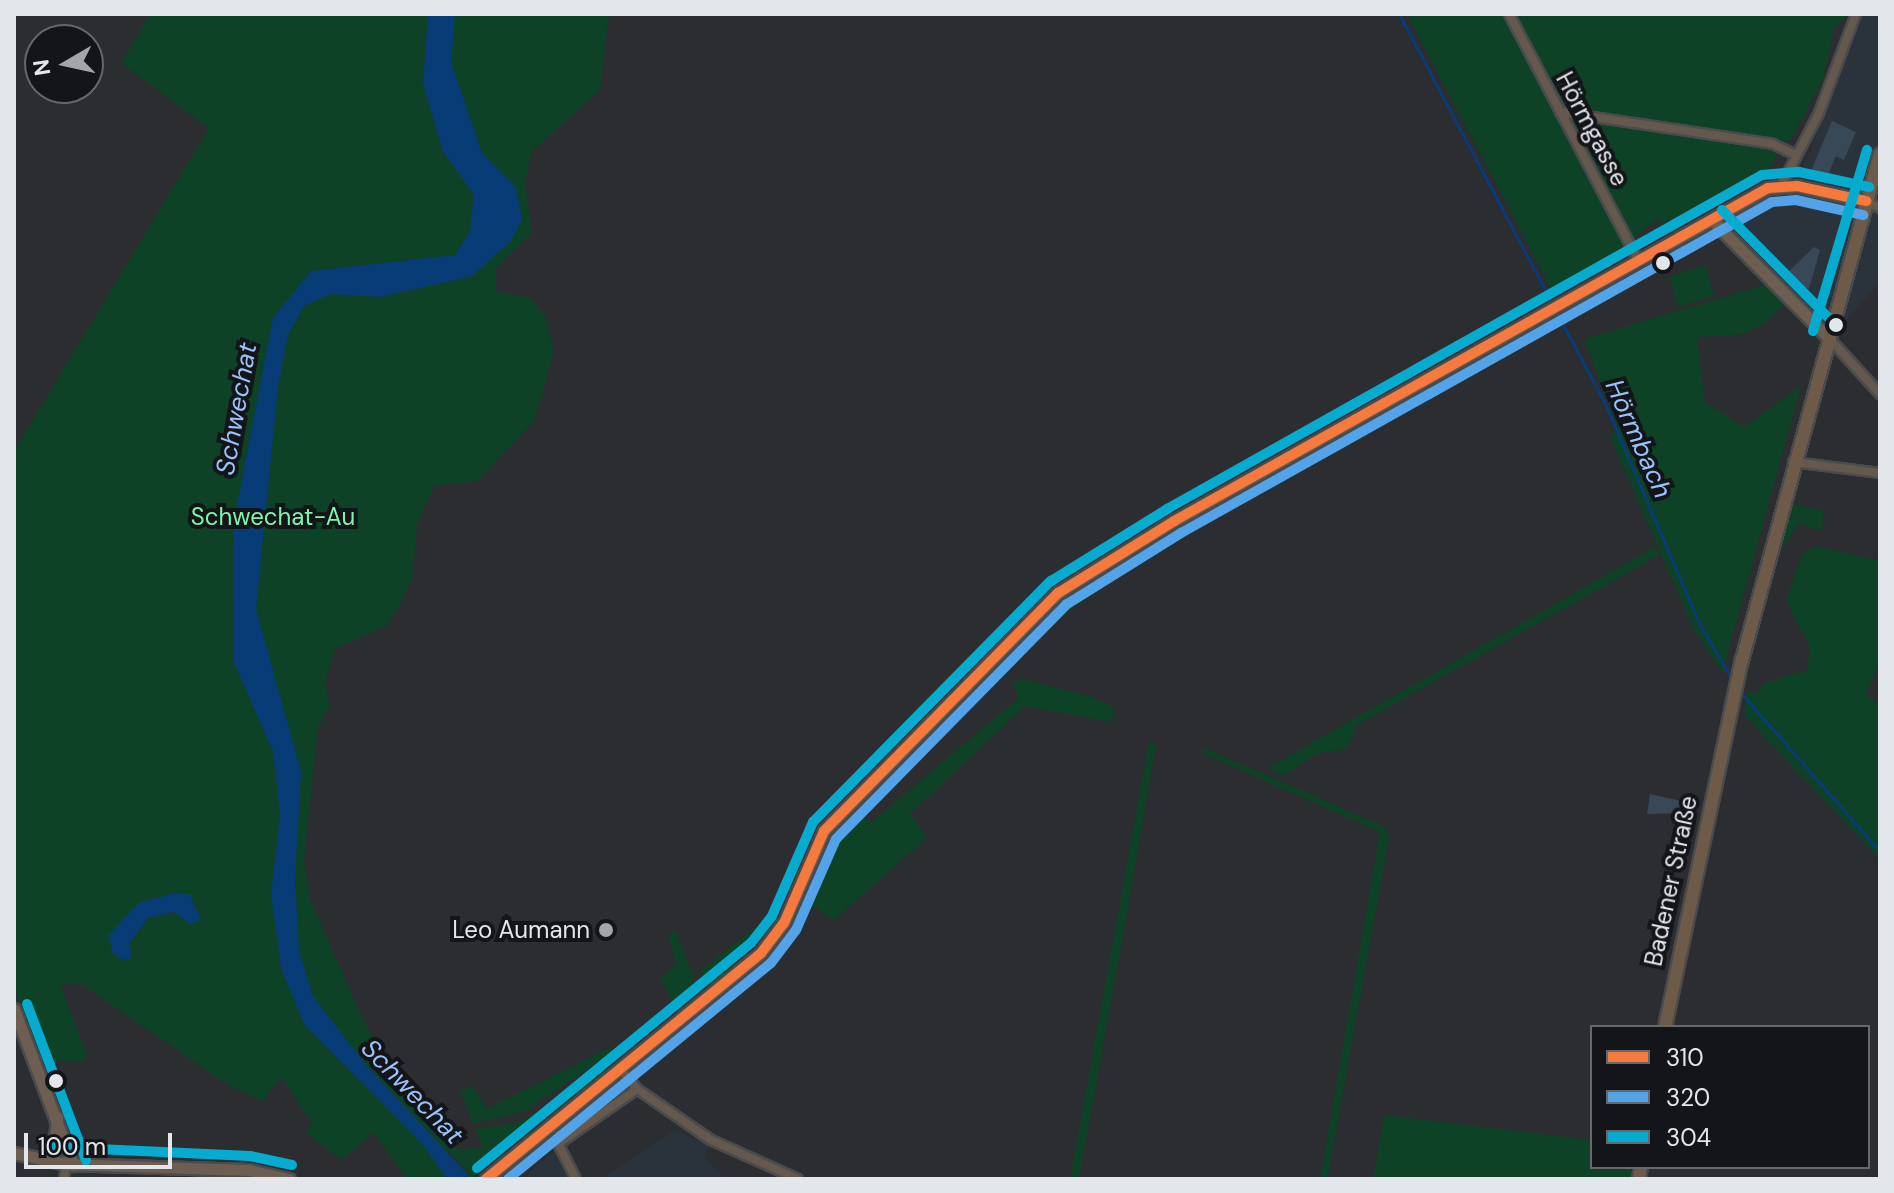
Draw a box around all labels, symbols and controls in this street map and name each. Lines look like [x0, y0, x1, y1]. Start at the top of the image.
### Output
north arrow [24, 24, 104, 104]
text: N [26, 57, 57, 78]
street label: Hörmgasse [1550, 67, 1634, 191]
unlabelled marker [1655, 255, 1671, 271]
unlabelled marker [1828, 317, 1844, 333]
water label: Schwechat [210, 341, 264, 477]
water label: Hörmbach [1598, 375, 1678, 503]
park label: Schwechat-Au [191, 503, 355, 531]
street label: Badener Straße [1639, 793, 1703, 969]
place label: Leo Aumann [452, 916, 590, 944]
marker: Leo Aumann [597, 921, 615, 939]
legend [1590, 1025, 1870, 1169]
water label: Schwechat [354, 1033, 470, 1151]
text: 310 [1666, 1042, 1704, 1073]
unlabelled marker [48, 1073, 64, 1089]
text: 320 [1666, 1082, 1710, 1113]
scale bar [28, 1117, 176, 1167]
text: 304 [1666, 1122, 1711, 1153]
text: 100 m [38, 1131, 106, 1162]

